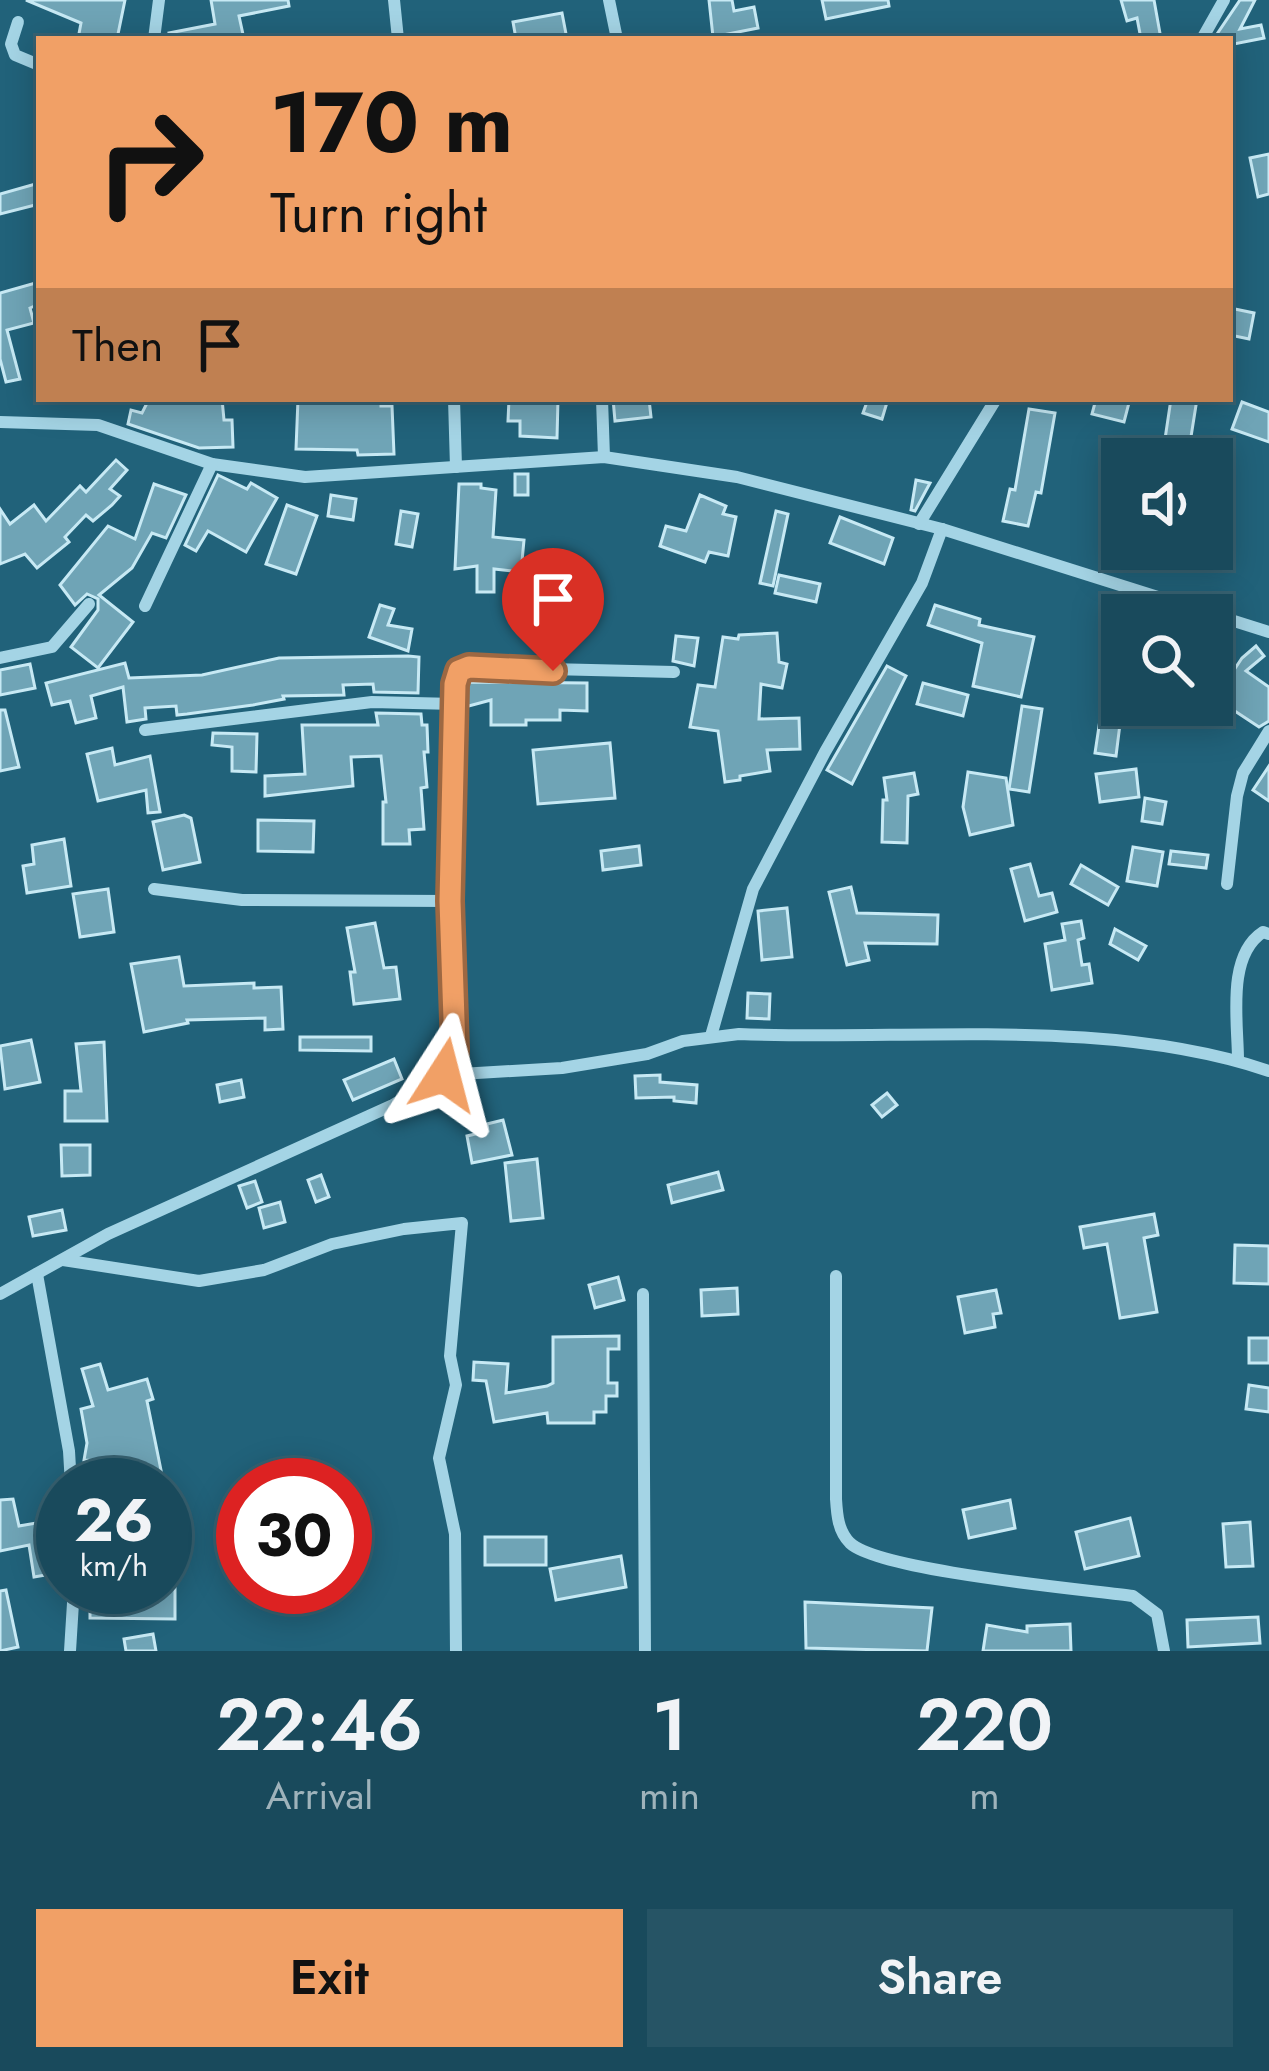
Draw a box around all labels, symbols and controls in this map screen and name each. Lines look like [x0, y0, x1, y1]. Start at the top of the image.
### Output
text: 170 m [270, 62, 513, 184]
icon: right [72, 84, 228, 240]
text: Turn right [270, 174, 487, 252]
icon: arrive [187, 312, 253, 378]
text: Then [72, 313, 163, 378]
map controls [1101, 438, 1233, 726]
button: sound [1101, 438, 1233, 570]
pin [502, 548, 604, 671]
icon: arrive [520, 566, 586, 632]
button: search [1101, 594, 1233, 726]
position arrow [381, 1012, 507, 1138]
speed limit sign: 30 [216, 1458, 372, 1614]
text: 26 [74, 1477, 154, 1564]
text: km/h [80, 1544, 148, 1587]
text: 22:46 [216, 1673, 423, 1777]
text: 1 [652, 1673, 687, 1777]
text: 220 [916, 1673, 1053, 1777]
text: Arrival [266, 1767, 373, 1824]
text: min [639, 1767, 700, 1824]
text: m [969, 1767, 1000, 1824]
button: Exit [36, 1909, 623, 2047]
button: Share [647, 1909, 1233, 2047]

